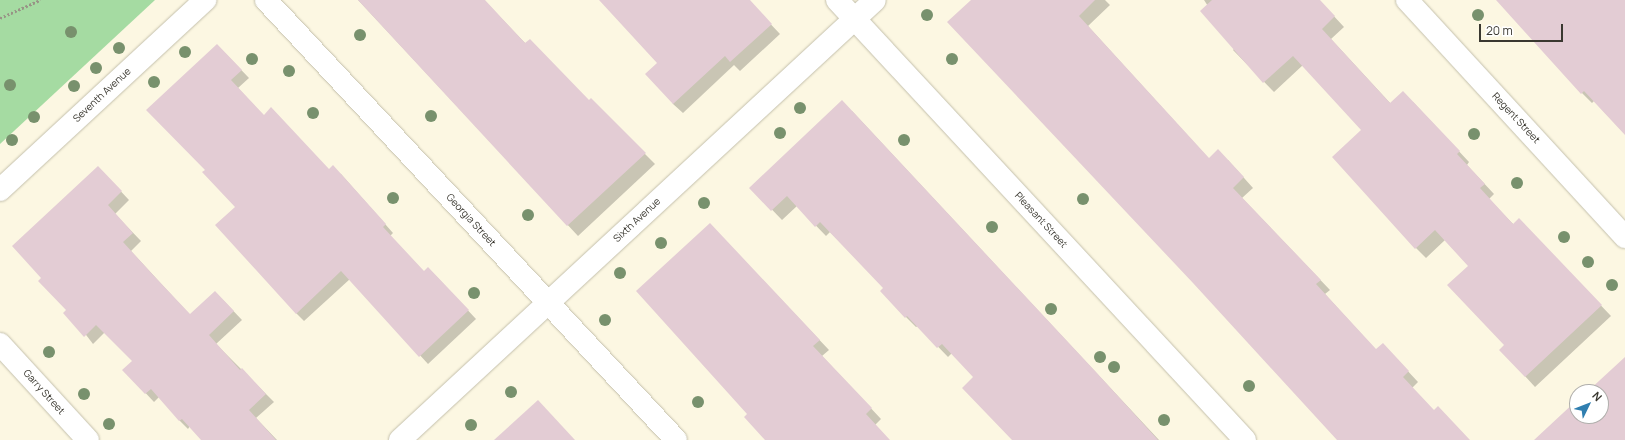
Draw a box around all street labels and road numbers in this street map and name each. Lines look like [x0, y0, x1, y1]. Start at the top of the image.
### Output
street label: Seventh Avenue [71, 65, 133, 125]
street label: Regent Street [1489, 90, 1543, 146]
street label: Pleasant Street [1012, 190, 1070, 250]
street label: Georgia Street [444, 191, 498, 249]
street label: Sixth Avenue [611, 195, 663, 245]
street label: Garry Street [21, 367, 67, 417]

